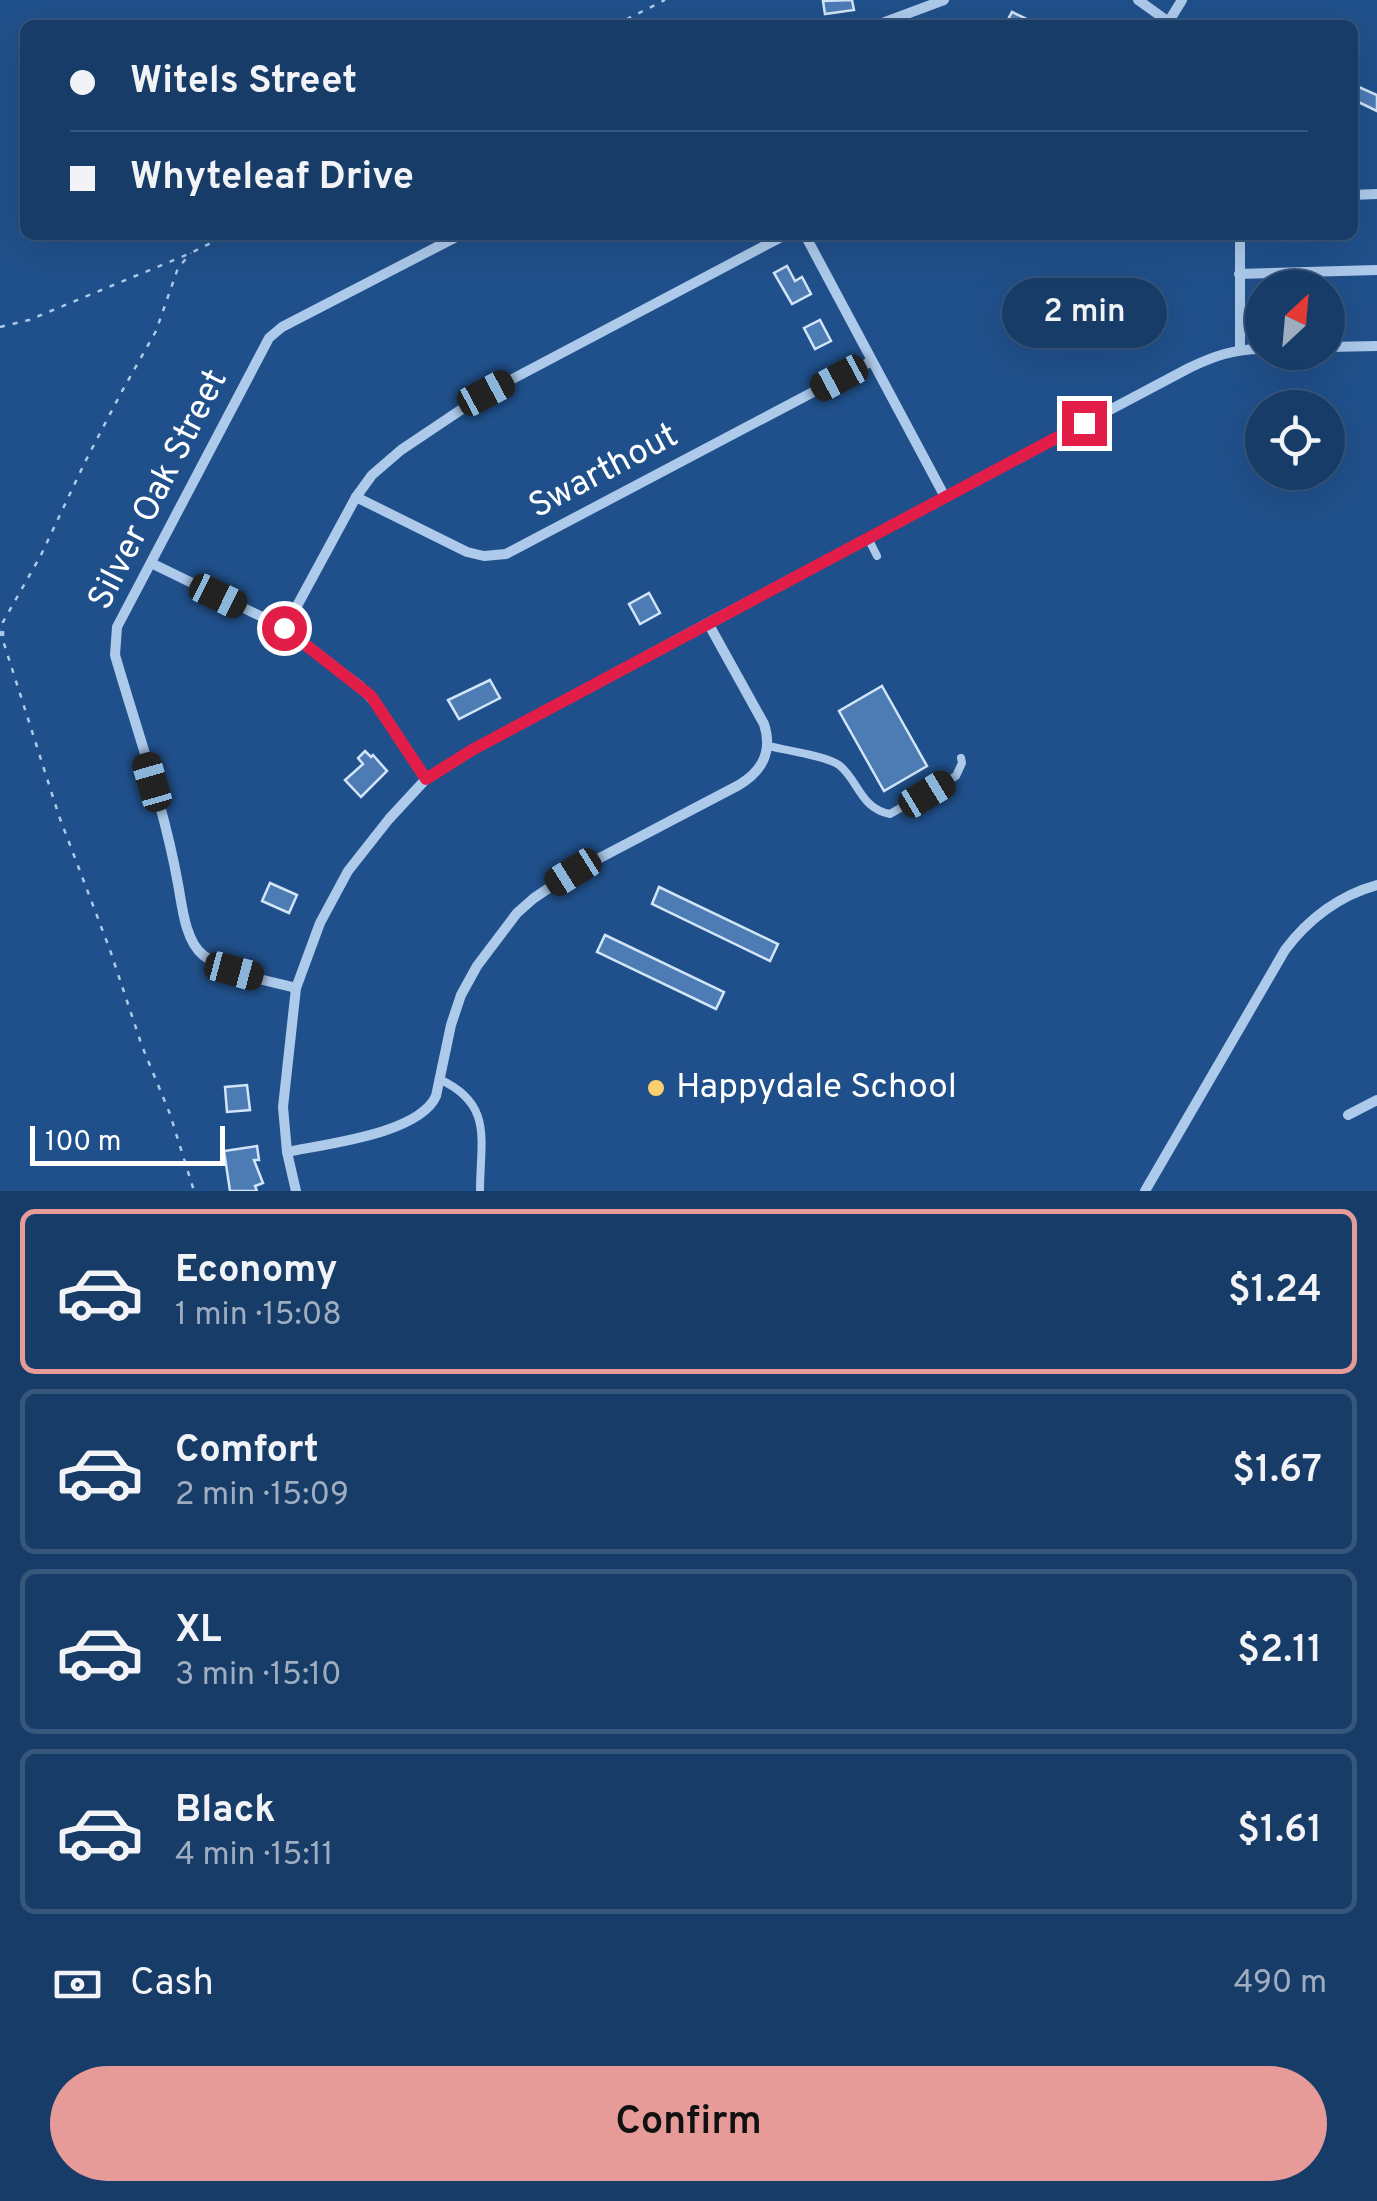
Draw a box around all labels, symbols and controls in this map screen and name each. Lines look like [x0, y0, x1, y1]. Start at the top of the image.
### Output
text: Witels Street [130, 58, 357, 107]
text: Whyteleaf Drive [130, 154, 414, 203]
north arrow [1245, 270, 1345, 370]
map controls [1245, 270, 1345, 490]
callout: 2 min [1002, 278, 1166, 348]
text: 2 min [1043, 293, 1126, 333]
car [805, 351, 873, 405]
street label: Silver Oak Street [79, 362, 239, 618]
car [452, 366, 520, 420]
button: locate [1245, 390, 1345, 490]
route end [1062, 401, 1107, 446]
street label: Swarthout [522, 414, 686, 530]
car [184, 569, 252, 623]
route start [262, 606, 307, 651]
car [129, 749, 175, 815]
car [894, 766, 960, 822]
car [540, 843, 606, 901]
car [201, 949, 267, 993]
place label: Happydale School [676, 1066, 957, 1110]
marker: Happydale School [645, 1077, 667, 1099]
scale bar [30, 1121, 225, 1166]
text: 100 m [45, 1125, 121, 1161]
icon: car [55, 1247, 145, 1337]
text: Economy [175, 1247, 337, 1296]
text: $1.24 [1228, 1267, 1322, 1316]
text: 1 min · 15:08 [175, 1296, 342, 1336]
icon: car [55, 1427, 145, 1517]
text: Comfort [175, 1427, 319, 1476]
text: $1.67 [1232, 1447, 1322, 1496]
text: 2 min · 15:09 [175, 1476, 349, 1516]
icon: car [55, 1607, 145, 1697]
text: XL [175, 1607, 222, 1656]
text: $2.11 [1237, 1627, 1322, 1676]
text: 3 min · 15:10 [175, 1656, 342, 1696]
icon: car [55, 1787, 145, 1877]
text: Black [175, 1787, 275, 1836]
text: $1.61 [1237, 1807, 1322, 1856]
text: 4 min · 15:11 [175, 1836, 334, 1876]
icon: cash [50, 1957, 105, 2012]
text: Cash [130, 1960, 214, 2009]
text: 490 m [1234, 1964, 1327, 2004]
button: Confirm [50, 2066, 1327, 2181]

